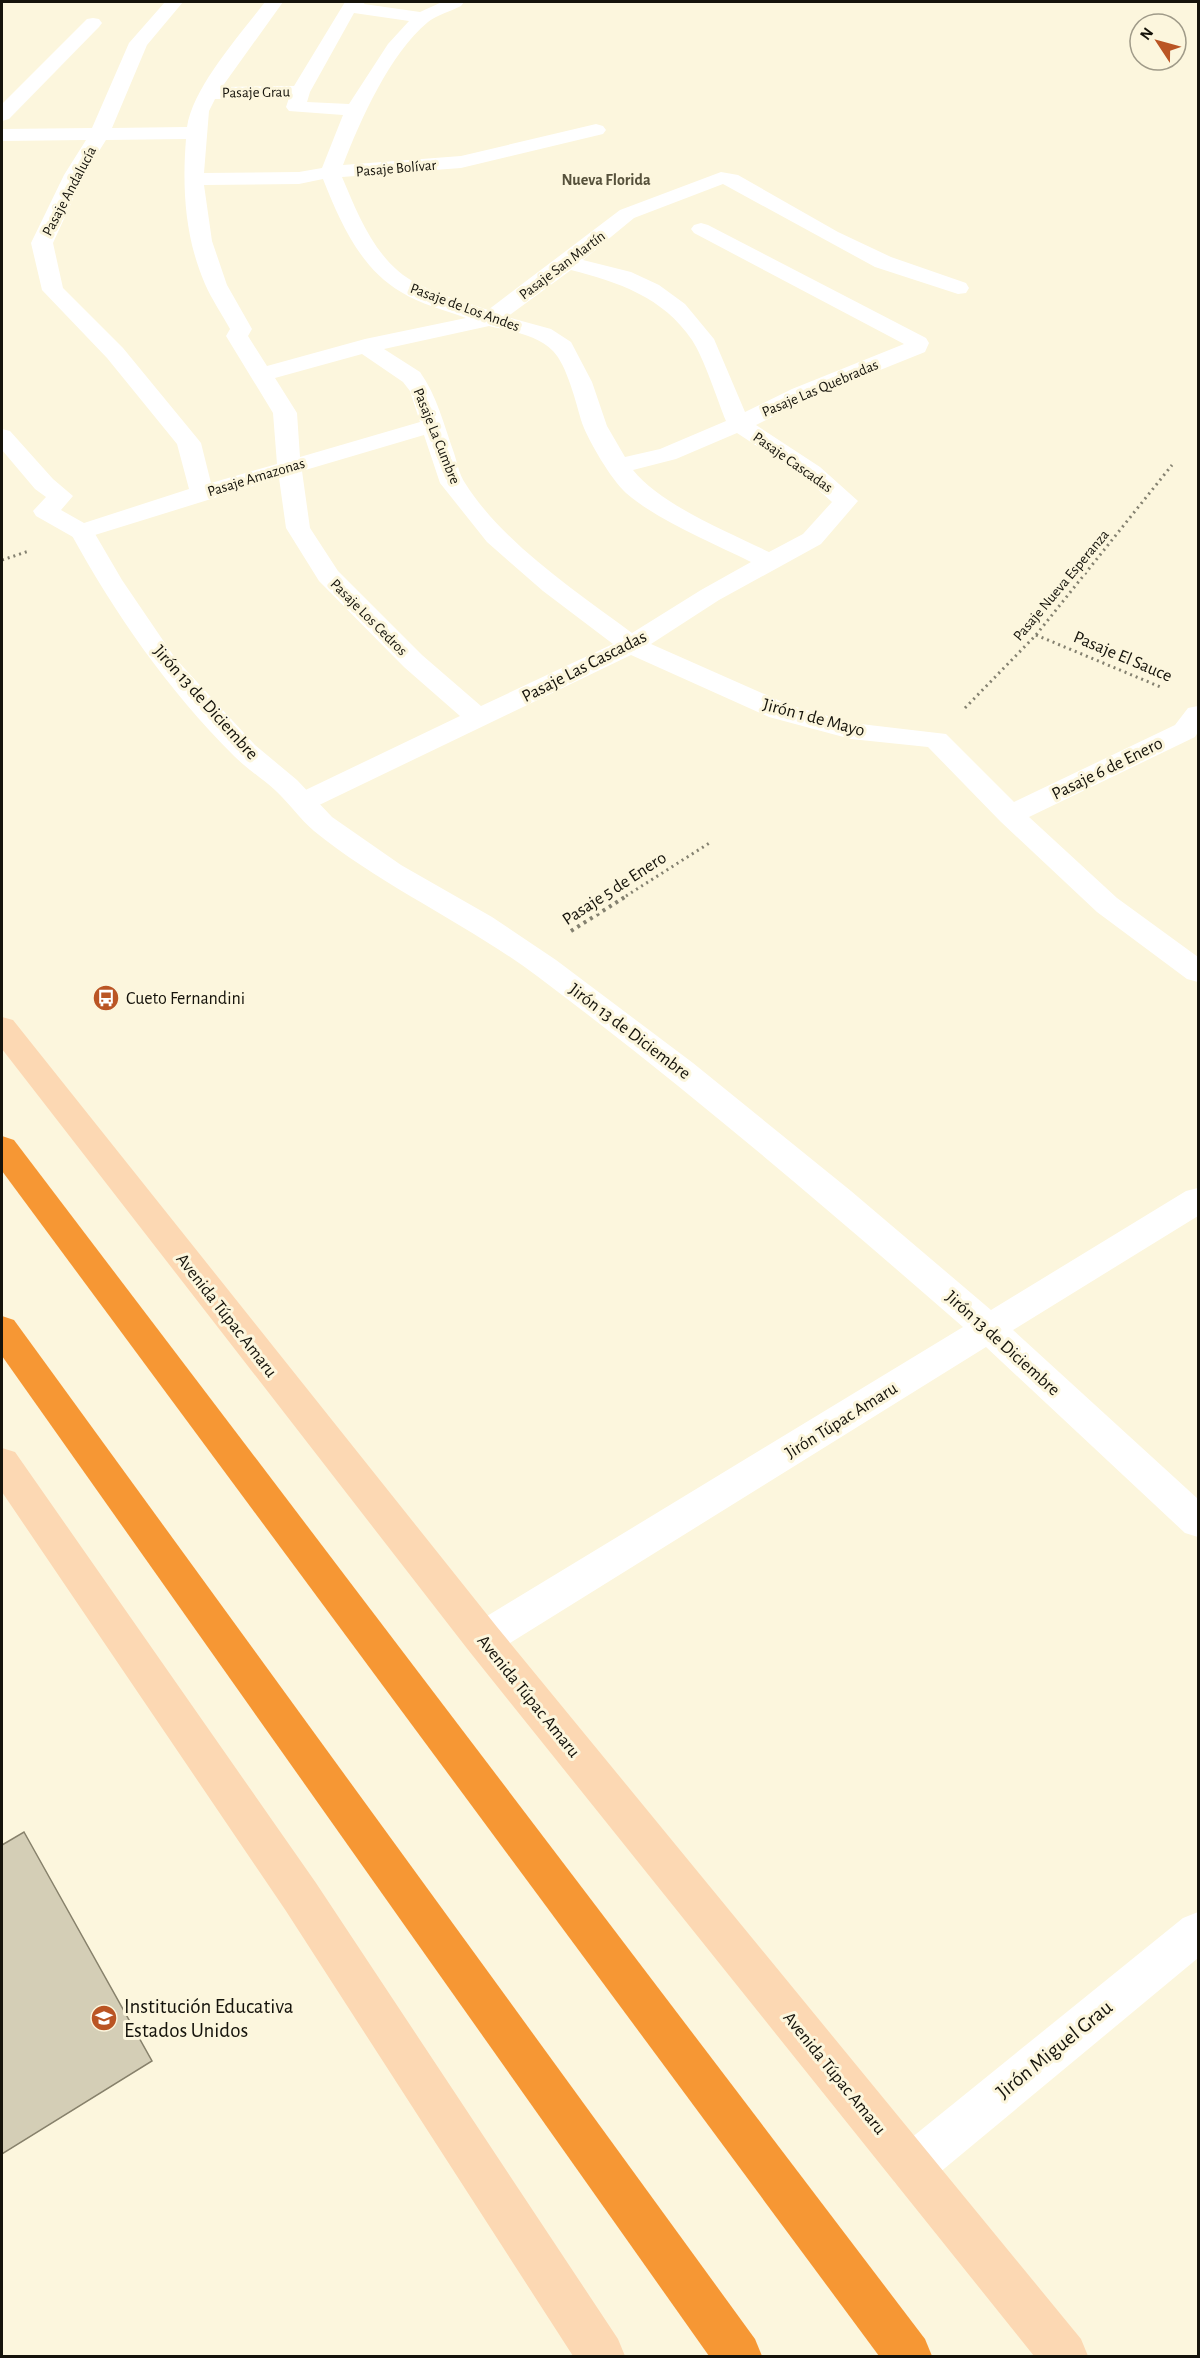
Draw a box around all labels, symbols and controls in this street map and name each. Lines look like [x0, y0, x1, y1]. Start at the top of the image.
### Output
north arrow [1128, 12, 1188, 72]
text: N [1137, 25, 1156, 43]
street label: Pasaje Grau [222, 84, 291, 101]
street label: Pasaje Andalucía [40, 144, 99, 238]
street label: Pasaje Bolívar [355, 158, 437, 179]
district label: Nueva Florida [561, 172, 651, 188]
street label: Pasaje San Martín [516, 228, 608, 303]
street label: Pasaje de Los Andes [408, 281, 522, 334]
street label: Pasaje Las Quebradas [760, 357, 881, 420]
street label: Pasaje La Cumbre [410, 386, 463, 486]
street label: Pasaje Cascadas [750, 430, 835, 495]
street label: Pasaje Amazonas [206, 456, 307, 499]
street label: Pasaje Nueva Esperanza [1011, 527, 1112, 644]
street label: Pasaje Los Cedros [327, 576, 410, 659]
street label: Pasaje Las Cascadas [519, 628, 650, 706]
street label: Pasaje El Sauce [1071, 628, 1175, 686]
street label: Jirón 13 de Diciembre [149, 642, 261, 763]
street label: Jirón 1 de Mayo [761, 696, 867, 740]
street label: Pasaje 6 de Enero [1049, 734, 1166, 804]
street label: Pasaje 5 de Enero [559, 849, 670, 929]
street label: Jirón 13 de Diciembre [565, 980, 693, 1083]
bus stop icon: Cueto Fernandini [91, 983, 121, 1013]
place label: Cueto Fernandini [126, 990, 245, 1008]
street label: Avenida Túpac Amaru [172, 1250, 280, 1381]
street label: Jirón 13 de Diciembre [942, 1288, 1063, 1400]
street label: Jirón Túpac Amaru [782, 1379, 901, 1463]
street label: Avenida Túpac Amaru [473, 1632, 583, 1761]
place label: Institución Educativa Estados Unidos [124, 1996, 294, 2041]
street label: Jirón Miguel Grau [992, 1996, 1117, 2102]
school or university icon: Institución Educativa Estados Unidos [89, 2003, 119, 2033]
street label: Avenida Túpac Amaru [779, 2009, 889, 2138]

